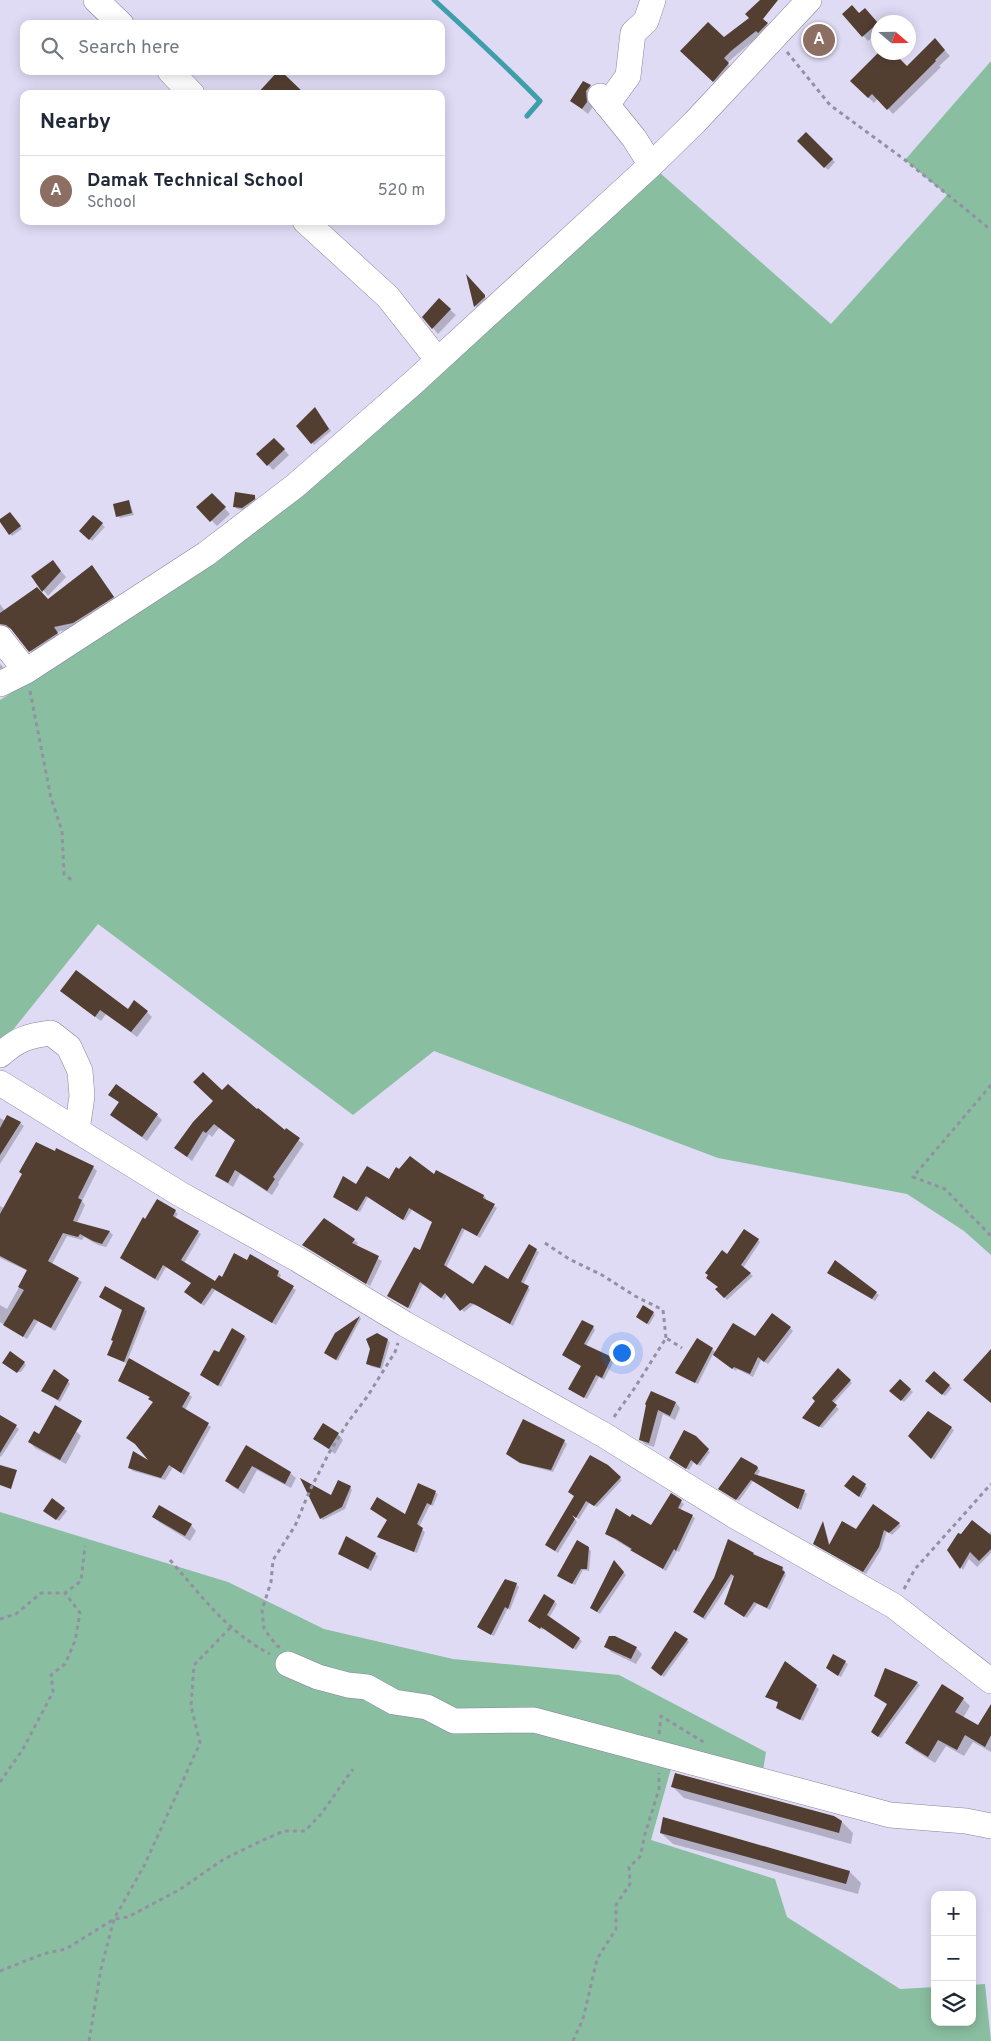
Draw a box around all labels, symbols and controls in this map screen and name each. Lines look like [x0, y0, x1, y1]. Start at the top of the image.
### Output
north arrow [871, 15, 916, 60]
search box [20, 20, 445, 75]
pin: A [803, 21, 835, 59]
icon: search [38, 34, 66, 62]
text: Search here [78, 36, 180, 60]
text: Nearby [40, 109, 111, 136]
text: Damak Technical School [87, 169, 304, 193]
text: A [50, 181, 62, 201]
text: 520 m [378, 181, 425, 201]
text: School [87, 193, 136, 213]
your location [609, 1340, 635, 1366]
map controls [931, 1891, 976, 2026]
button: + [931, 1891, 976, 1936]
button: − [931, 1936, 976, 1981]
button: layers [931, 1981, 976, 2026]

